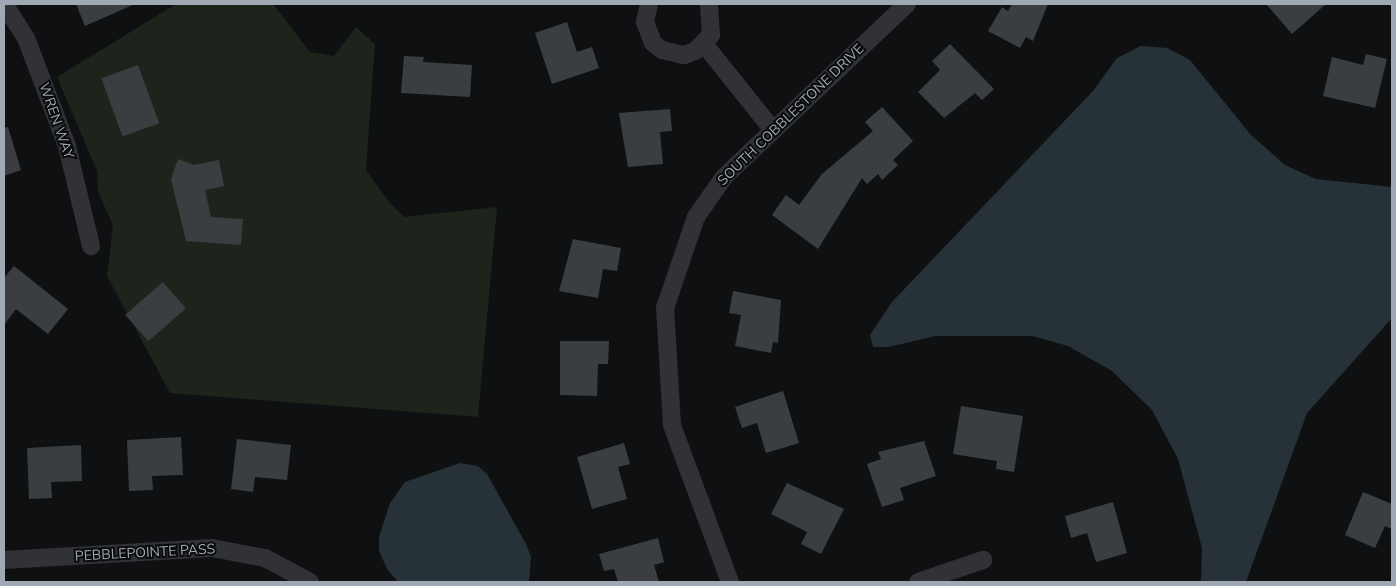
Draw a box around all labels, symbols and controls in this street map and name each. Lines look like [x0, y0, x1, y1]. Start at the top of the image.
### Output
street label: SOUTH COBBLESTONE DRIVE [714, 41, 868, 189]
street label: WREN WAY [35, 81, 77, 161]
street label: PEBBLEPOINTE PASS [74, 541, 216, 565]

